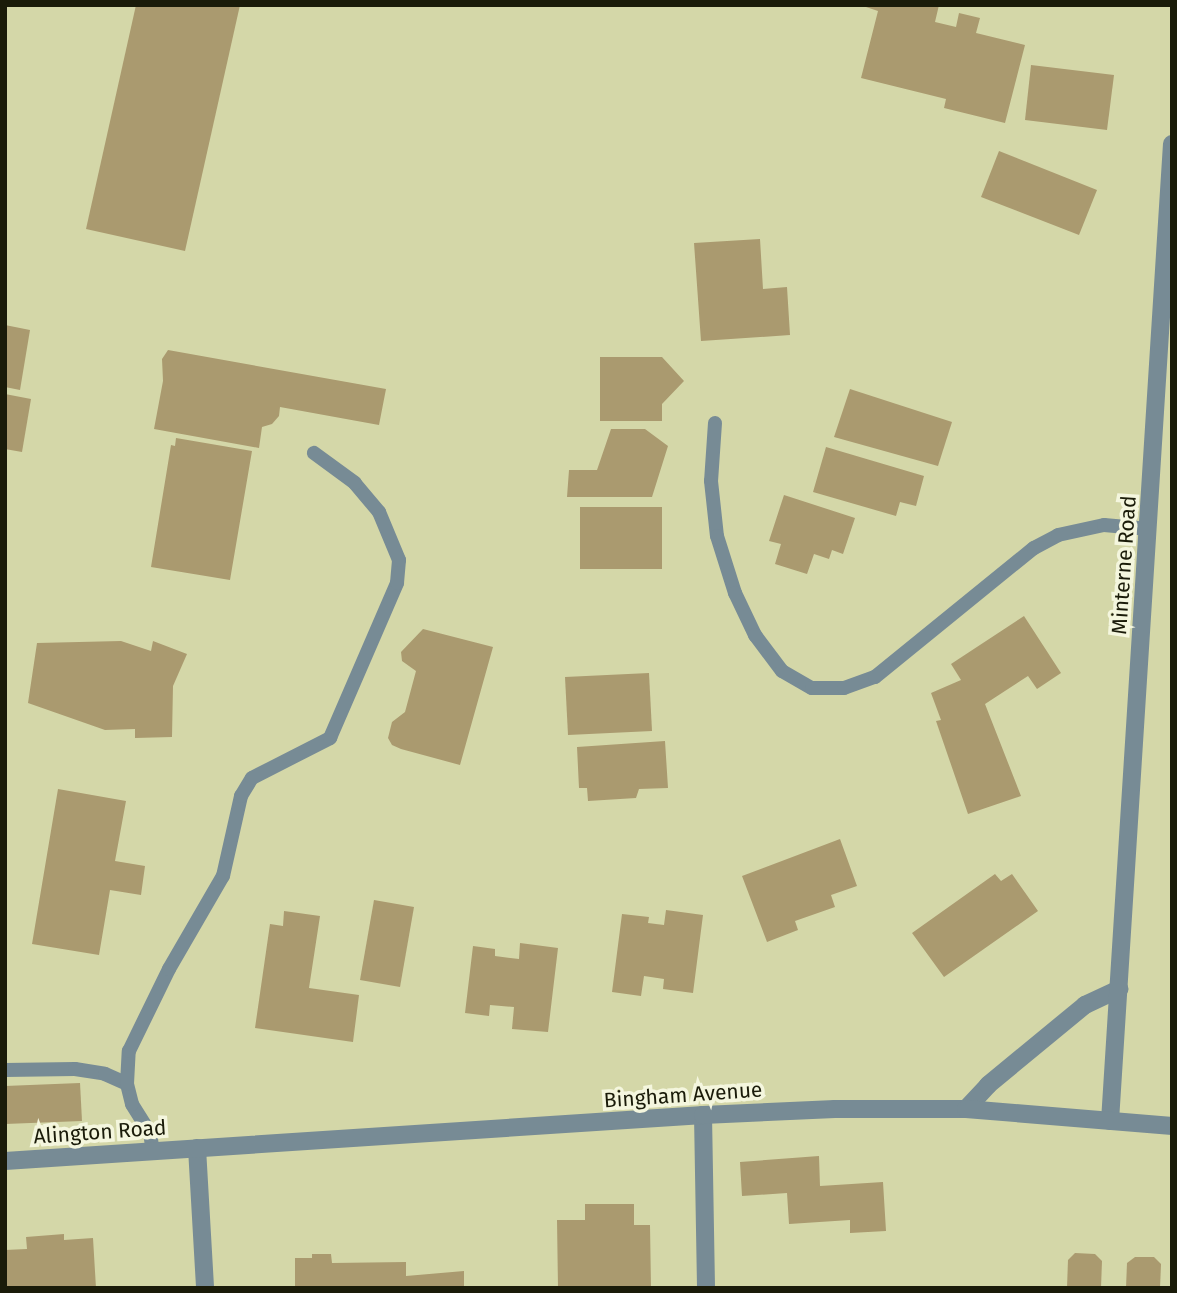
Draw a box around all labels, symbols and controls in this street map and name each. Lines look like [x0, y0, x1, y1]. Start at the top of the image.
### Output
street label: Minterne Road [1107, 495, 1141, 635]
street label: Bingham Avenue [603, 1077, 763, 1113]
street label: Alington Road [33, 1115, 167, 1149]

